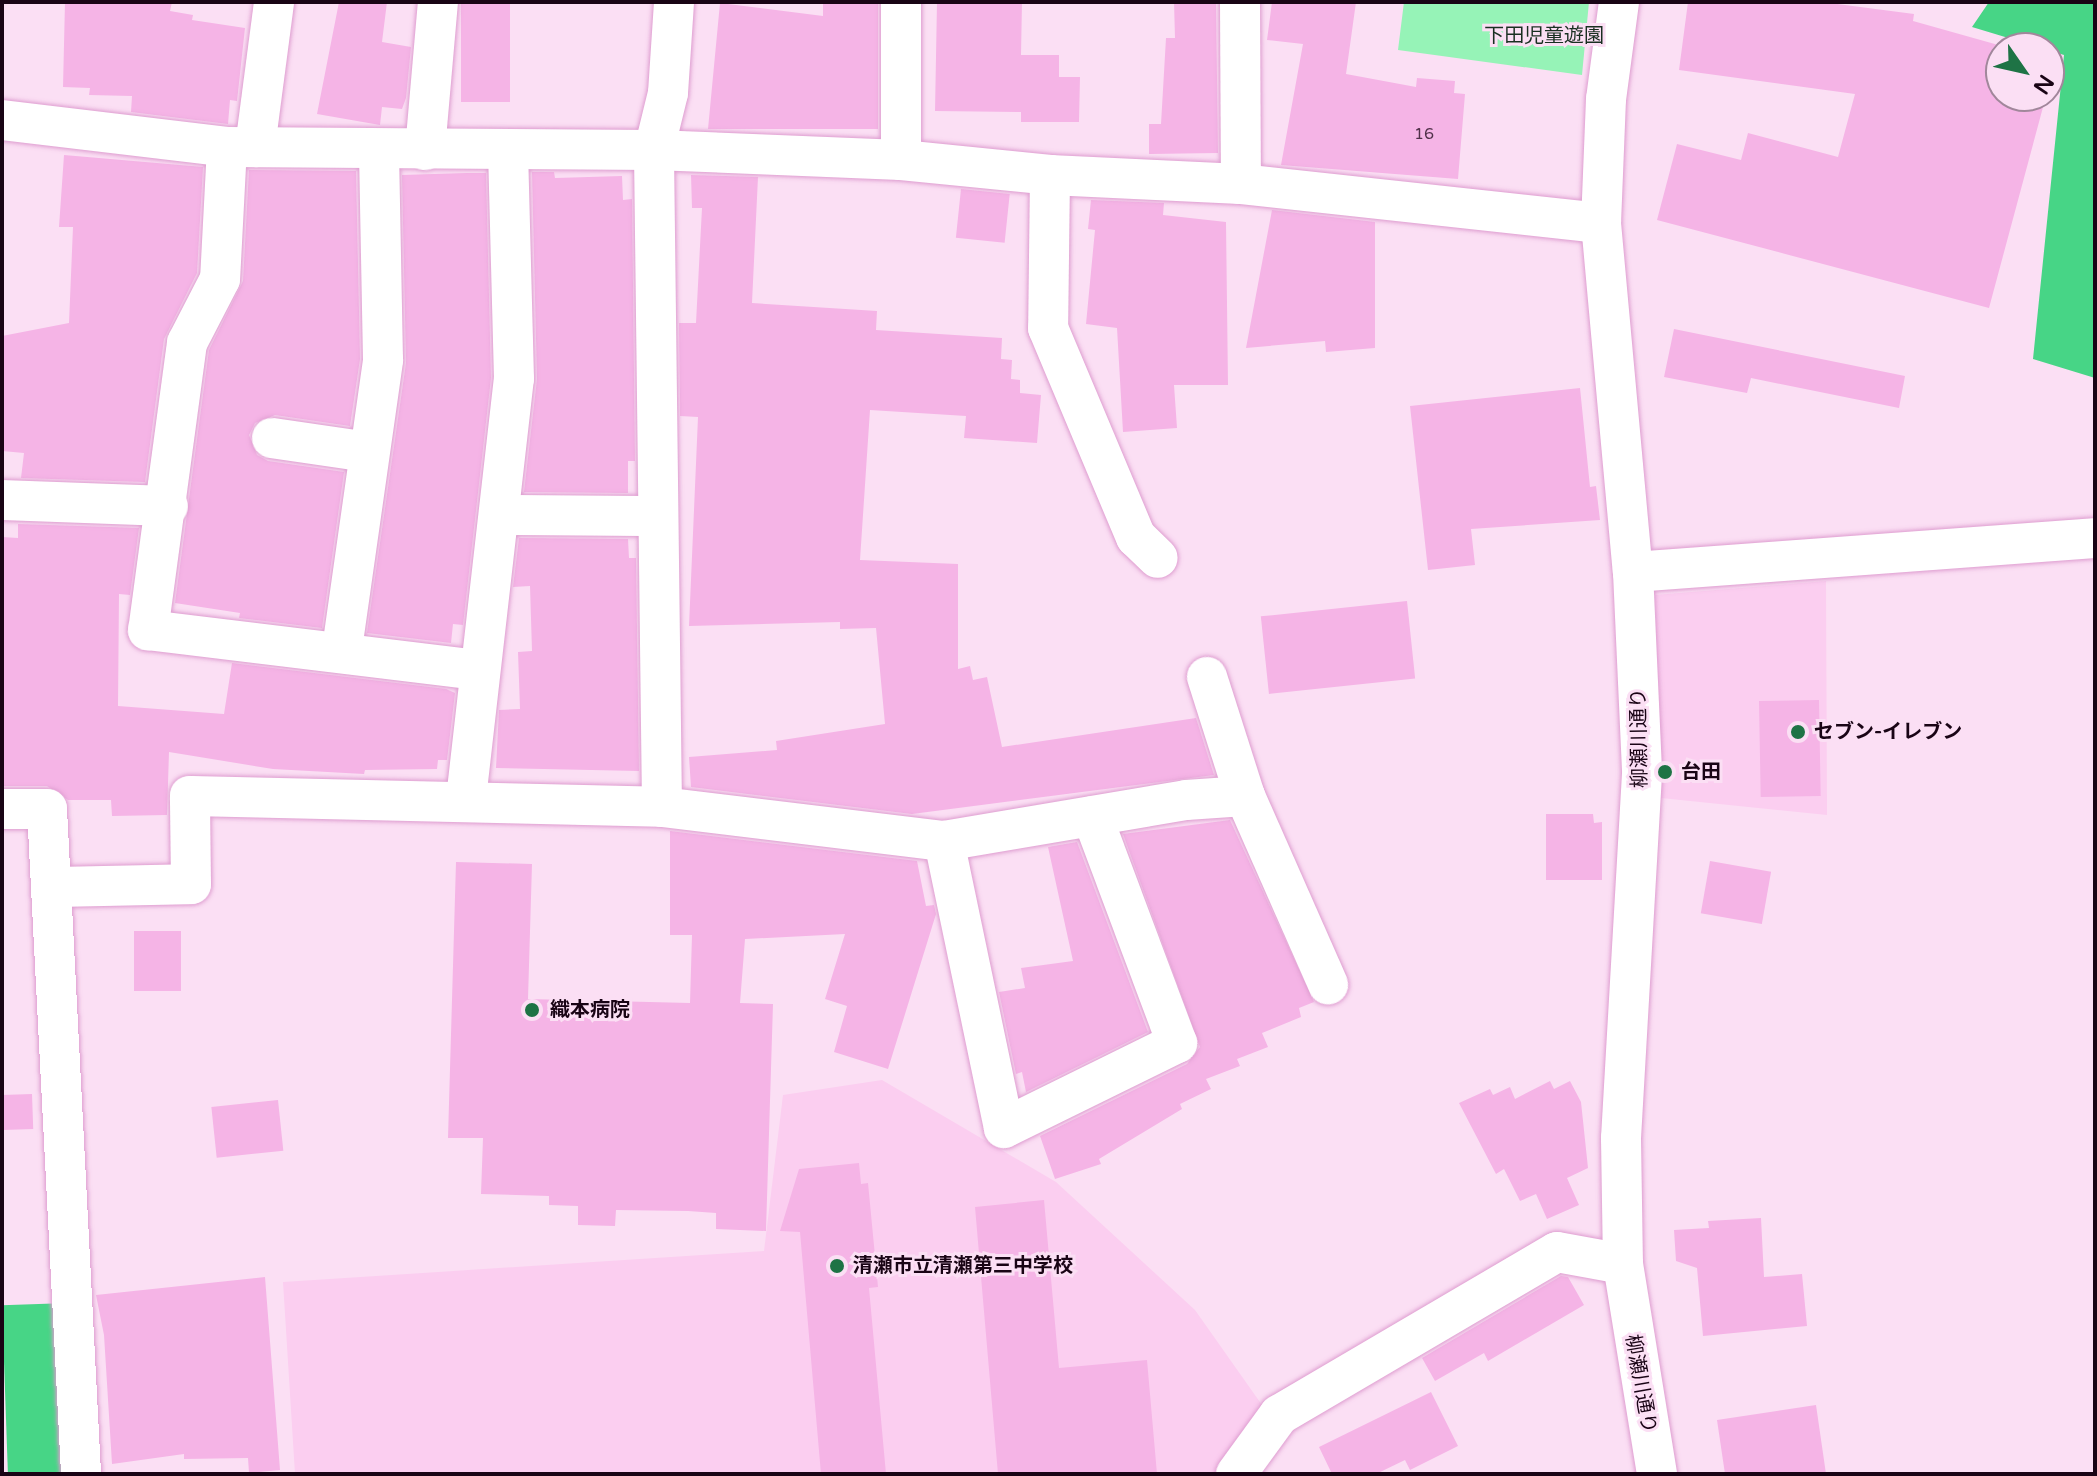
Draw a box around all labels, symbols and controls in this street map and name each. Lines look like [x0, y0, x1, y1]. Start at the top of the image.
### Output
park label: 下田児童遊園 [1484, 24, 1604, 48]
north arrow [1985, 32, 2065, 112]
text: N [2028, 70, 2059, 99]
house number: 16 [1414, 124, 1434, 144]
street label: 柳瀬川通り [1627, 688, 1653, 788]
place label: セブン-イレブン [1814, 720, 1962, 744]
marker: セブン-イレブン [1789, 723, 1807, 741]
place label: 台田 [1681, 760, 1721, 784]
marker: 台田 [1656, 763, 1674, 781]
place label: 織本病院 [550, 998, 630, 1022]
marker: 織本病院 [521, 999, 543, 1021]
place label: 清瀬市立清瀬第三中学校 [853, 1254, 1073, 1278]
marker: 清瀬市立清瀬第三中学校 [828, 1257, 846, 1275]
street label: 柳瀬川通り [1619, 1333, 1661, 1435]

